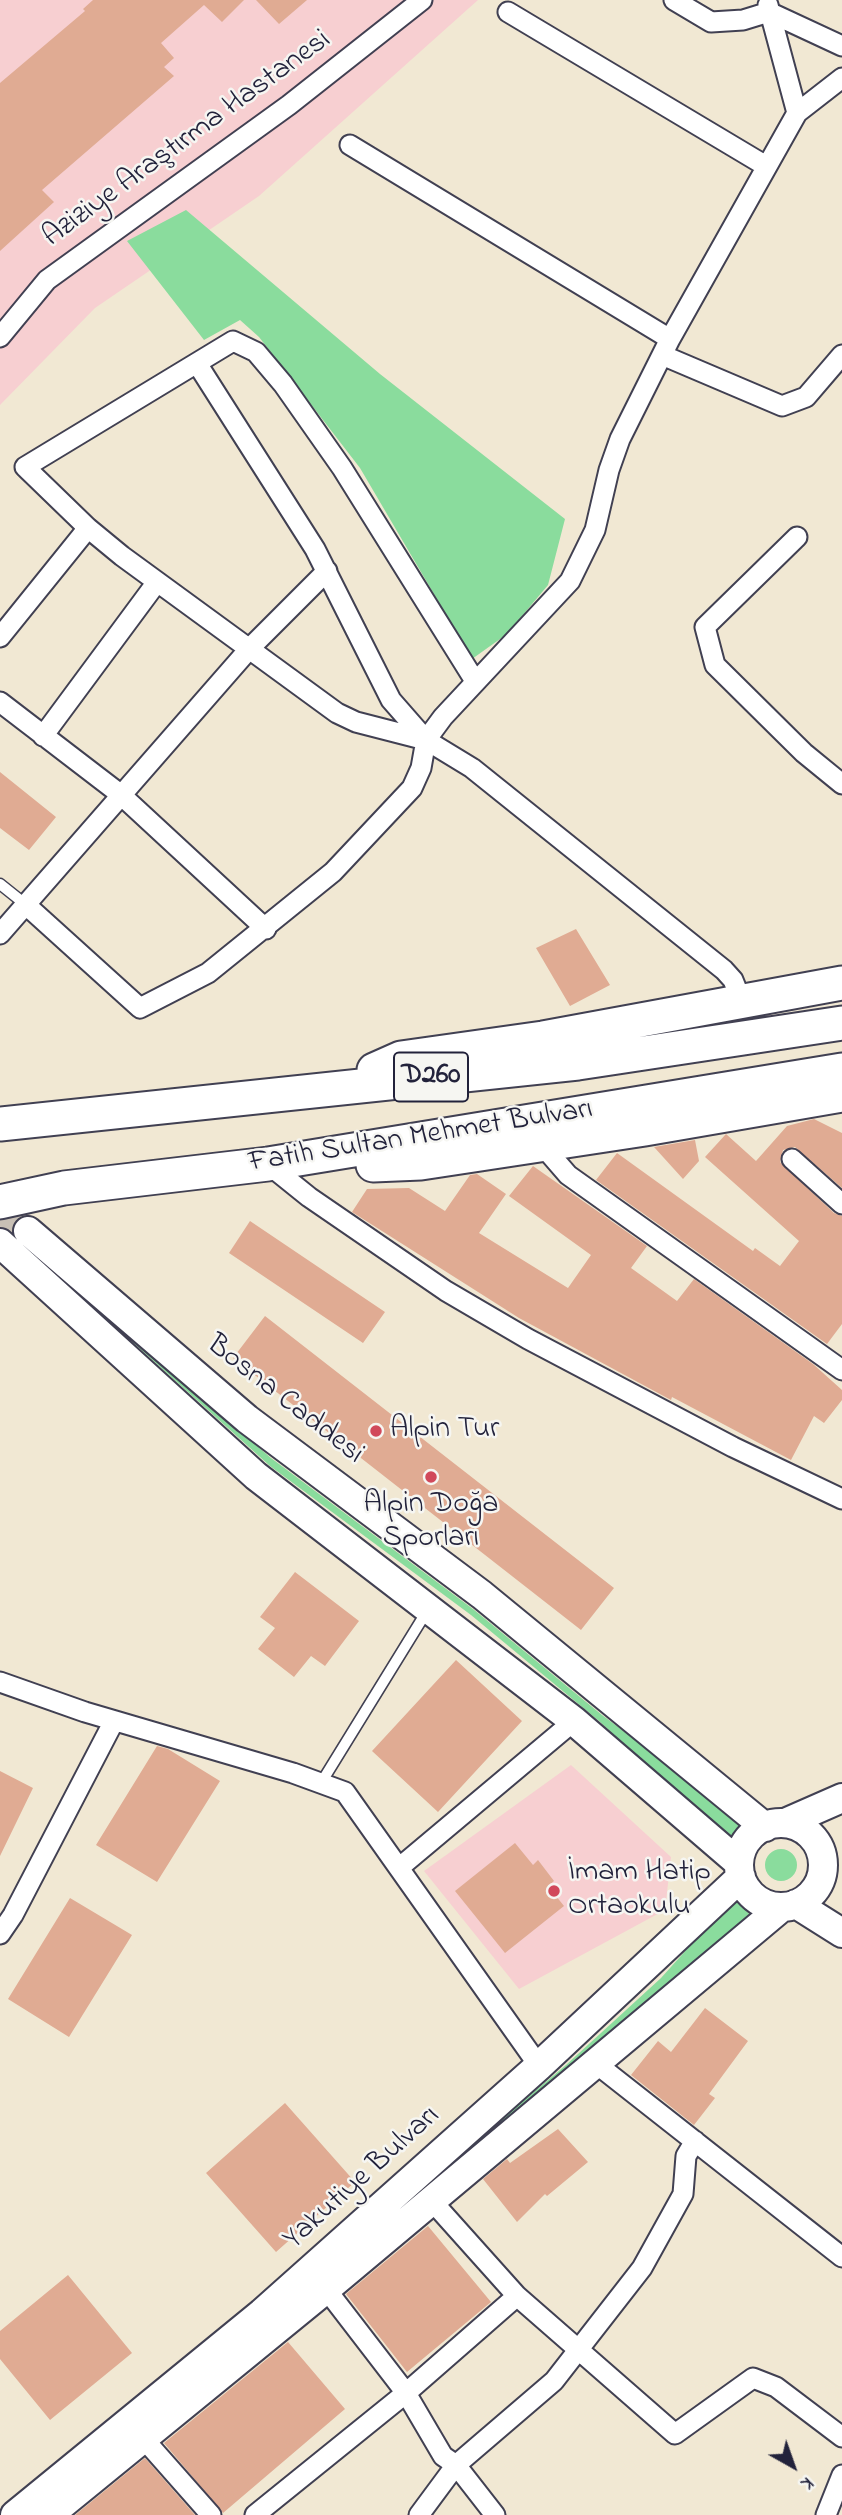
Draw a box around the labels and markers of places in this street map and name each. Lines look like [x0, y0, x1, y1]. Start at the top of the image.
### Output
place label: Alpin Tur [390, 1413, 499, 1449]
marker: Alpin Tur [368, 1423, 384, 1439]
marker: Alpin Doğa Sporları [423, 1469, 439, 1485]
place label: Alpin Doğa Sporları [364, 1488, 498, 1558]
place label: İmam Hatip Ortaokulu [568, 1856, 711, 1926]
marker: İmam Hatip Ortaokulu [546, 1883, 562, 1899]

